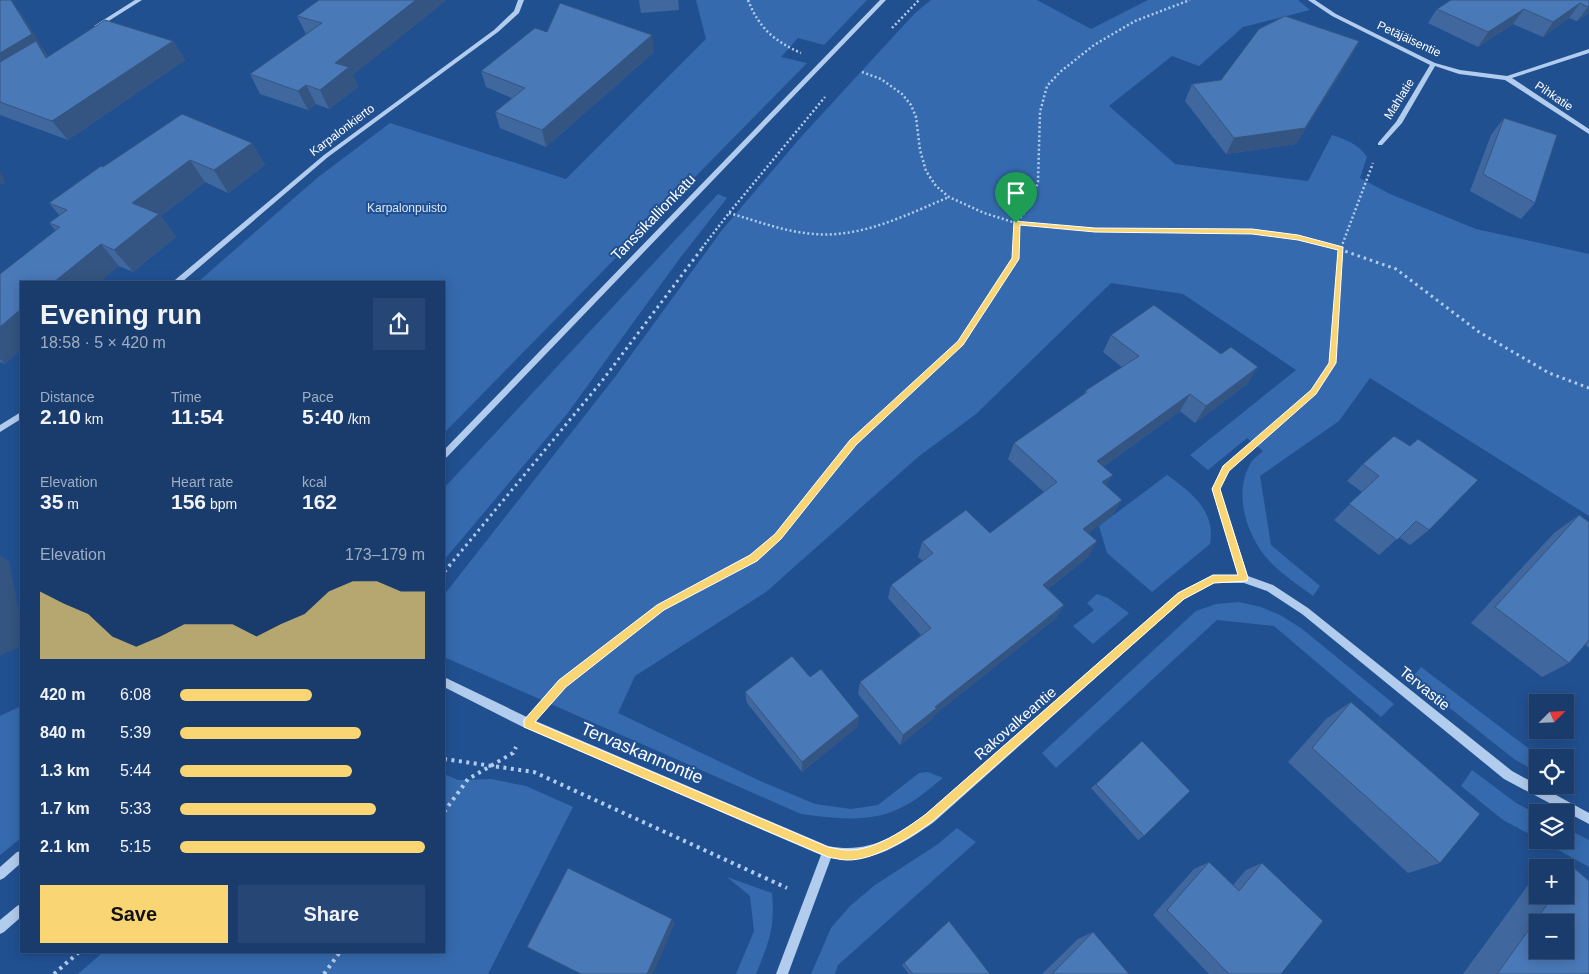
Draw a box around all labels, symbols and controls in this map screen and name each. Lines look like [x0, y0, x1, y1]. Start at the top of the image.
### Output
street label: Petäjäisentie [1375, 18, 1443, 60]
street label: Mahlatie [1381, 76, 1417, 122]
street label: Pihkatie [1532, 78, 1576, 114]
street label: Karpalonkierto [307, 101, 377, 159]
street label: Tanssikallionkatu [607, 170, 699, 264]
pin [995, 172, 1037, 223]
icon: arrive [1002, 179, 1030, 207]
park label: Karpalonpuisto [367, 201, 447, 215]
button: share [373, 298, 425, 350]
text: Evening run [40, 299, 202, 330]
text: 18:58 · 5 × 420 m [40, 334, 166, 351]
text: Distance [40, 389, 94, 405]
text: Time [171, 389, 202, 405]
text: Pace [302, 389, 334, 405]
text: 2.10 [40, 405, 81, 428]
text: 11:54 [171, 405, 224, 428]
text: 5:40 [302, 405, 344, 428]
text: km [81, 411, 103, 427]
text: /km [344, 411, 370, 427]
text: Elevation [40, 474, 98, 490]
text: Heart rate [171, 474, 233, 490]
text: kcal [302, 474, 327, 490]
text: 35 [40, 490, 63, 513]
text: 156 [171, 490, 206, 513]
text: 162 [302, 490, 337, 513]
text: m [63, 496, 79, 512]
text: bpm [206, 496, 237, 512]
text: Elevation [40, 546, 106, 563]
text: 173–179 m [345, 546, 425, 563]
street label: Tervastie [1396, 663, 1454, 713]
street label: Rakovalkeantie [971, 683, 1059, 763]
text: 420 m [40, 686, 85, 703]
text: 6:08 [120, 686, 151, 703]
north arrow [1529, 694, 1574, 739]
map controls [1529, 694, 1574, 959]
street label: Tervaskannontie [578, 718, 706, 788]
text: 840 m [40, 724, 85, 741]
text: 5:39 [120, 724, 151, 741]
button: locate [1529, 749, 1574, 794]
text: 1.3 km [40, 762, 90, 779]
text: 5:44 [120, 762, 151, 779]
text: 1.7 km [40, 800, 90, 817]
text: 5:33 [120, 800, 151, 817]
button: layers [1529, 804, 1574, 849]
text: 2.1 km [40, 838, 90, 855]
text: 5:15 [120, 838, 151, 855]
button: + [1529, 859, 1574, 904]
button: Save [40, 885, 228, 943]
button: Share [238, 885, 425, 943]
button: − [1529, 914, 1574, 959]

